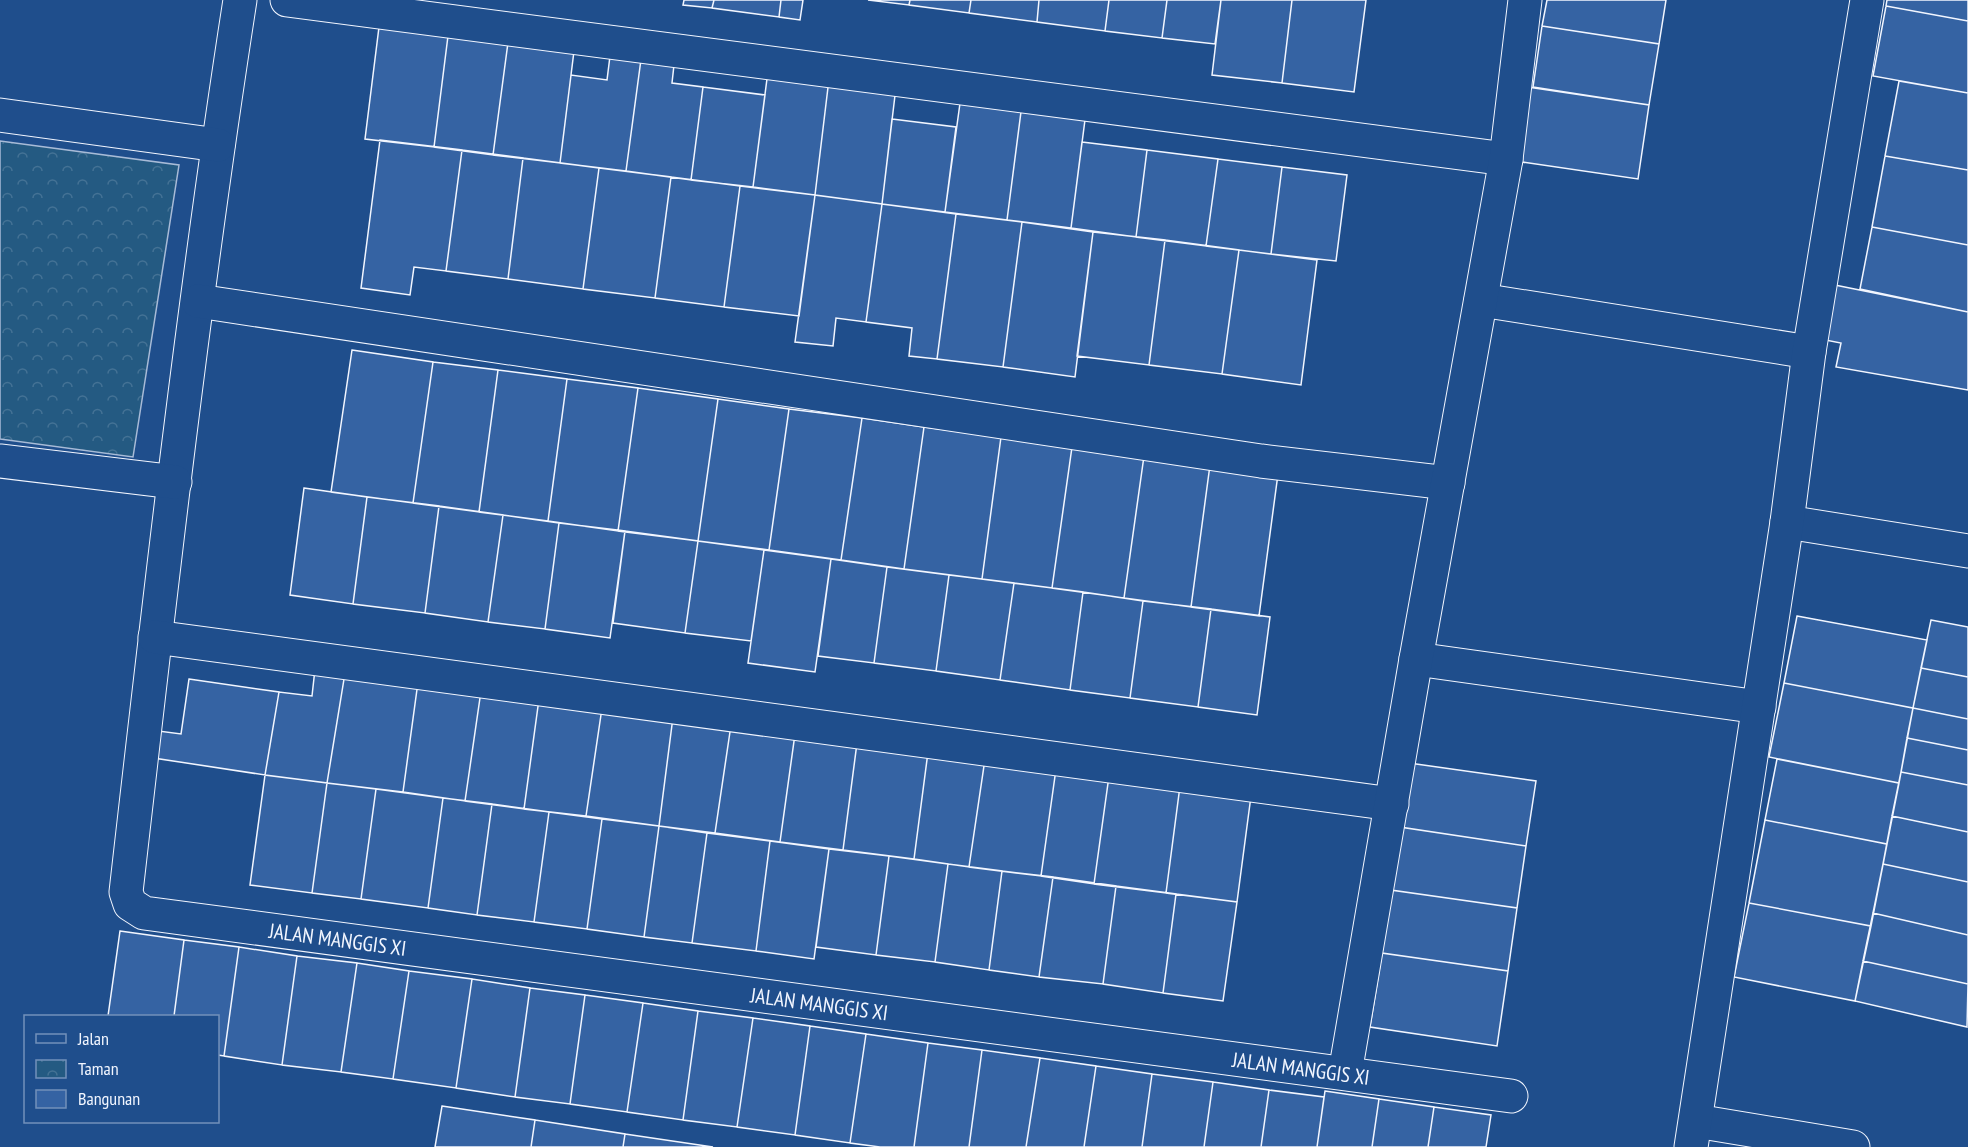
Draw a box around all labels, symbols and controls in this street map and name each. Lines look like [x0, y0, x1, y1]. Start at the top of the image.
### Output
street label: JALAN MANGGIS XI [266, 916, 408, 961]
street label: JALAN MANGGIS XI [748, 981, 890, 1026]
legend [24, 1015, 219, 1123]
text: Jalan [77, 1027, 109, 1050]
street label: JALAN MANGGIS XI [1230, 1045, 1371, 1090]
text: Taman [78, 1057, 119, 1080]
text: Bangunan [78, 1087, 140, 1110]

